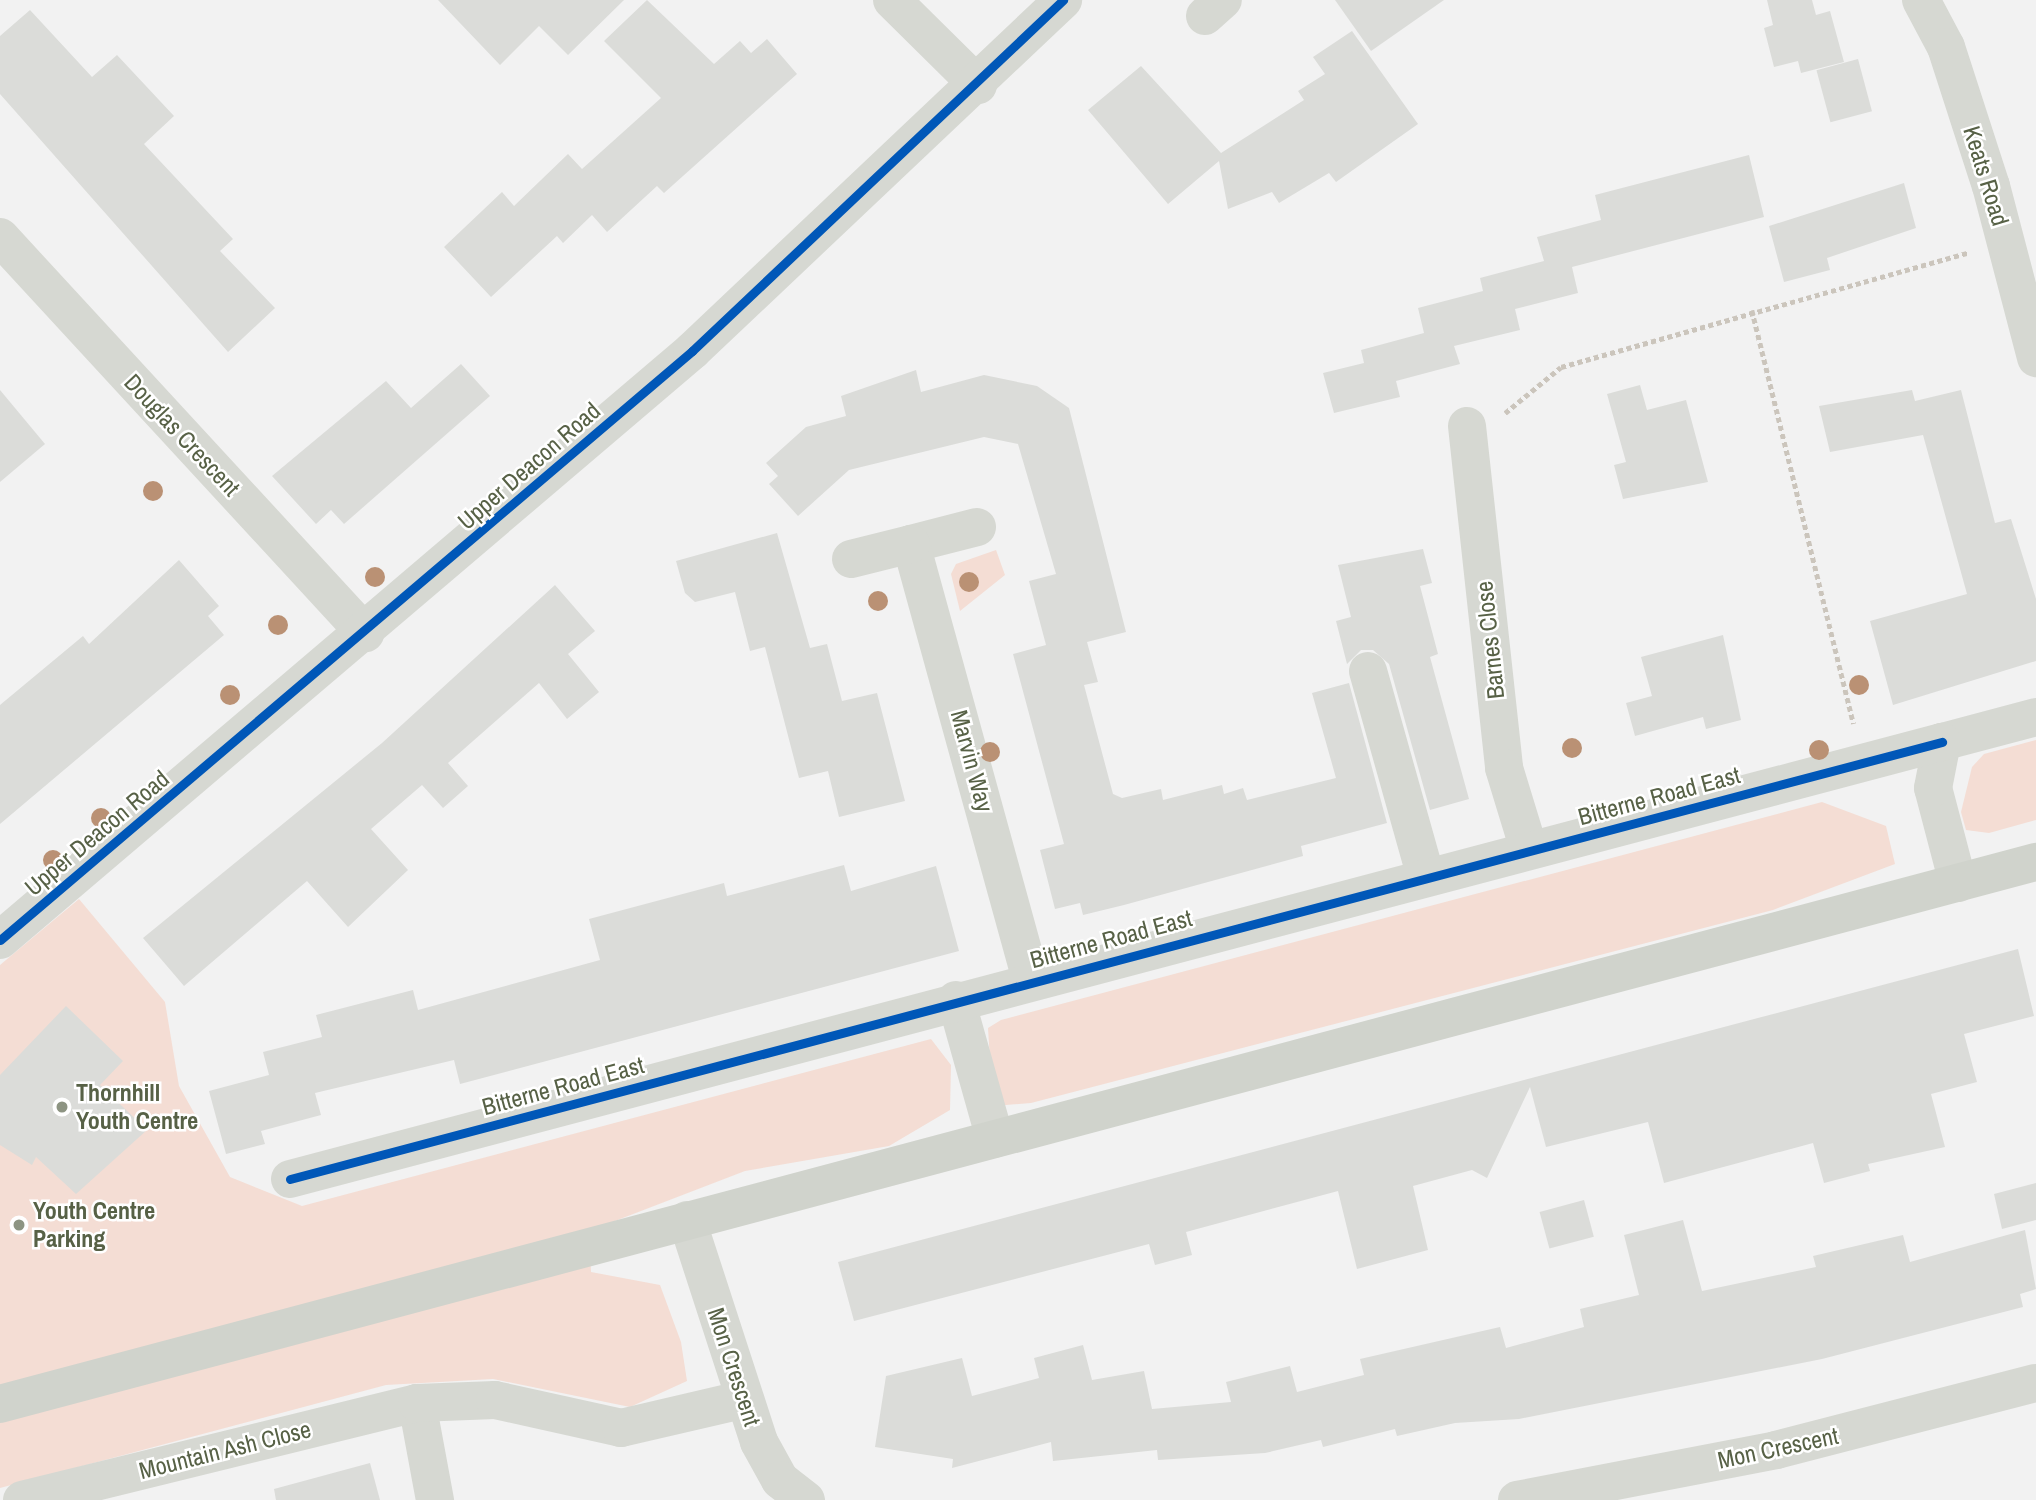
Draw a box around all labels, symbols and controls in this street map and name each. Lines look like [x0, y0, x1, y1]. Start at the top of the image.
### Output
street label: Keats Road [1957, 123, 2015, 229]
street label: Douglas Crescent [118, 368, 246, 502]
street label: Upper Deacon Road [452, 396, 606, 536]
street label: Barnes Close [1470, 580, 1510, 700]
street label: Marvin Way [945, 707, 999, 815]
street label: Bitterne Road East [1575, 761, 1743, 831]
street label: Upper Deacon Road [19, 764, 175, 902]
street label: Bitterne Road East [1027, 904, 1195, 974]
street label: Bitterne Road East [479, 1051, 647, 1121]
place label: Thornhill Youth Centre [76, 1079, 198, 1135]
marker: Thornhill Youth Centre [54, 1099, 70, 1115]
place label: Youth Centre Parking [33, 1197, 155, 1253]
marker: Youth Centre Parking [11, 1217, 27, 1233]
street label: Mon Crescent [701, 1304, 767, 1430]
street label: Mountain Ash Close [136, 1415, 314, 1485]
street label: Mon Crescent [1715, 1421, 1841, 1475]

